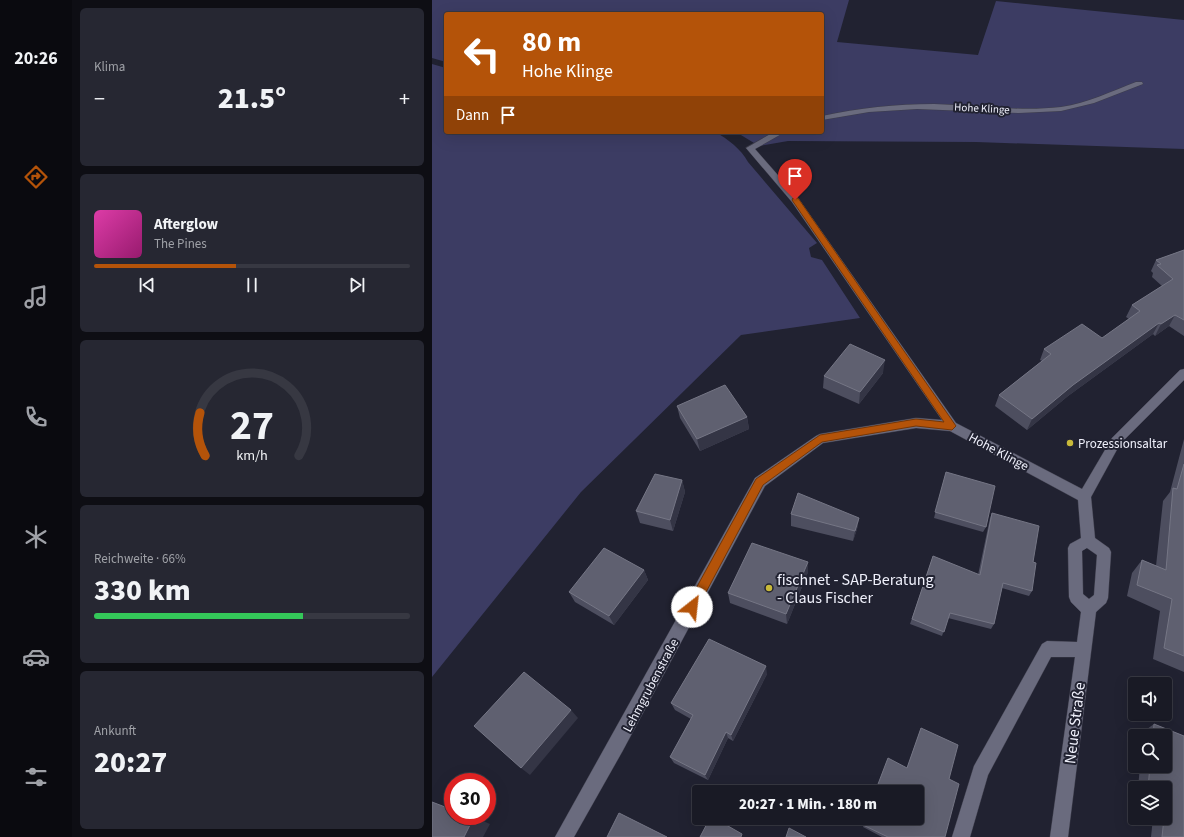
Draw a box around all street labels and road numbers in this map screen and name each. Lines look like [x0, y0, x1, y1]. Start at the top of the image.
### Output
street label: Hohe Klinge [954, 100, 1011, 117]
street label: Hohe Klinge [965, 429, 1032, 475]
street label: Lehmgrubenstraße [619, 635, 683, 735]
street label: Neue Straße [1059, 681, 1091, 765]

